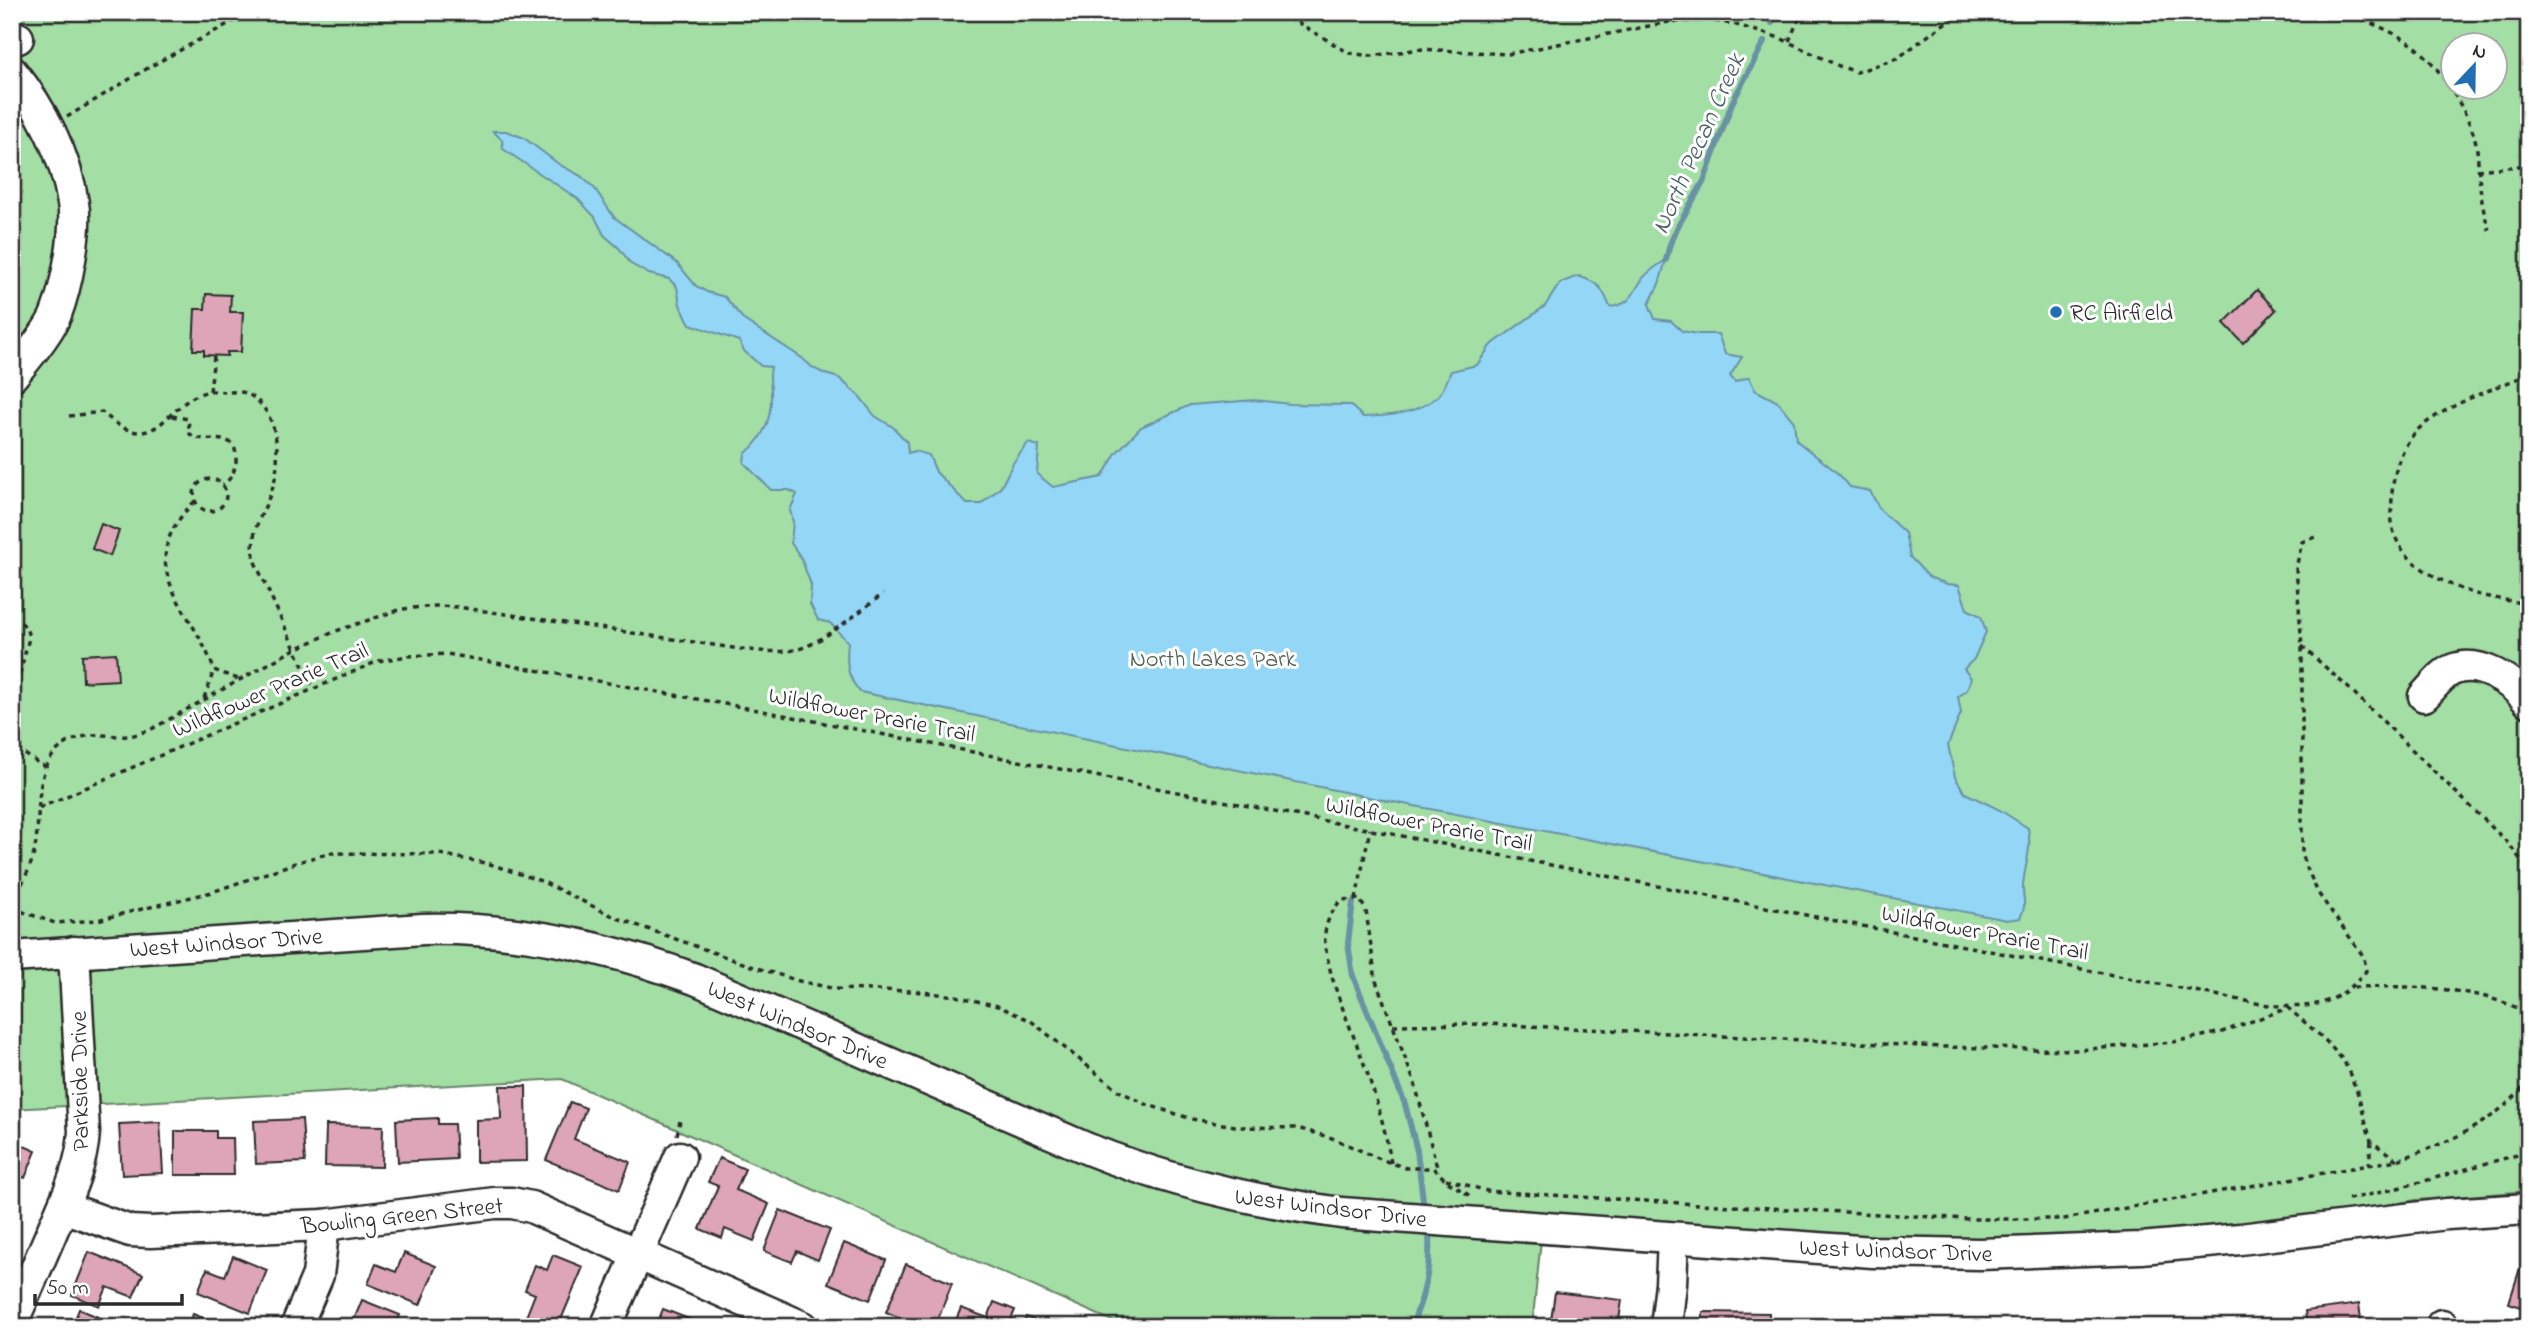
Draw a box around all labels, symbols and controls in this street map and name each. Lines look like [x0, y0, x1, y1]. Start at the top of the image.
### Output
north arrow [2440, 32, 2510, 102]
text: N [2468, 38, 2491, 68]
water label: North Pecan Creek [1643, 47, 1757, 240]
place label: RC Airfield [2070, 297, 2173, 332]
marker: RC Airfield [2048, 304, 2064, 320]
street label: Wildflower Prarie Trail [167, 634, 374, 748]
park label: North Lakes Park [1130, 643, 1297, 678]
street label: Wildflower Prarie Trail [765, 679, 978, 754]
street label: Wildflower Prarie Trail [1322, 788, 1535, 863]
street label: Wildflower Prarie Trail [1878, 897, 2091, 972]
street label: West Windsor Drive [129, 920, 324, 969]
street label: West Windsor Drive [701, 972, 893, 1080]
street label: Parkside Drive [63, 1010, 100, 1151]
street label: West Windsor Drive [1233, 1180, 1429, 1239]
street label: Bowling Green Street [298, 1189, 505, 1246]
street label: West Windsor Drive [1799, 1232, 1993, 1273]
scale bar [35, 1262, 182, 1306]
text: 50 m [46, 1274, 89, 1304]

